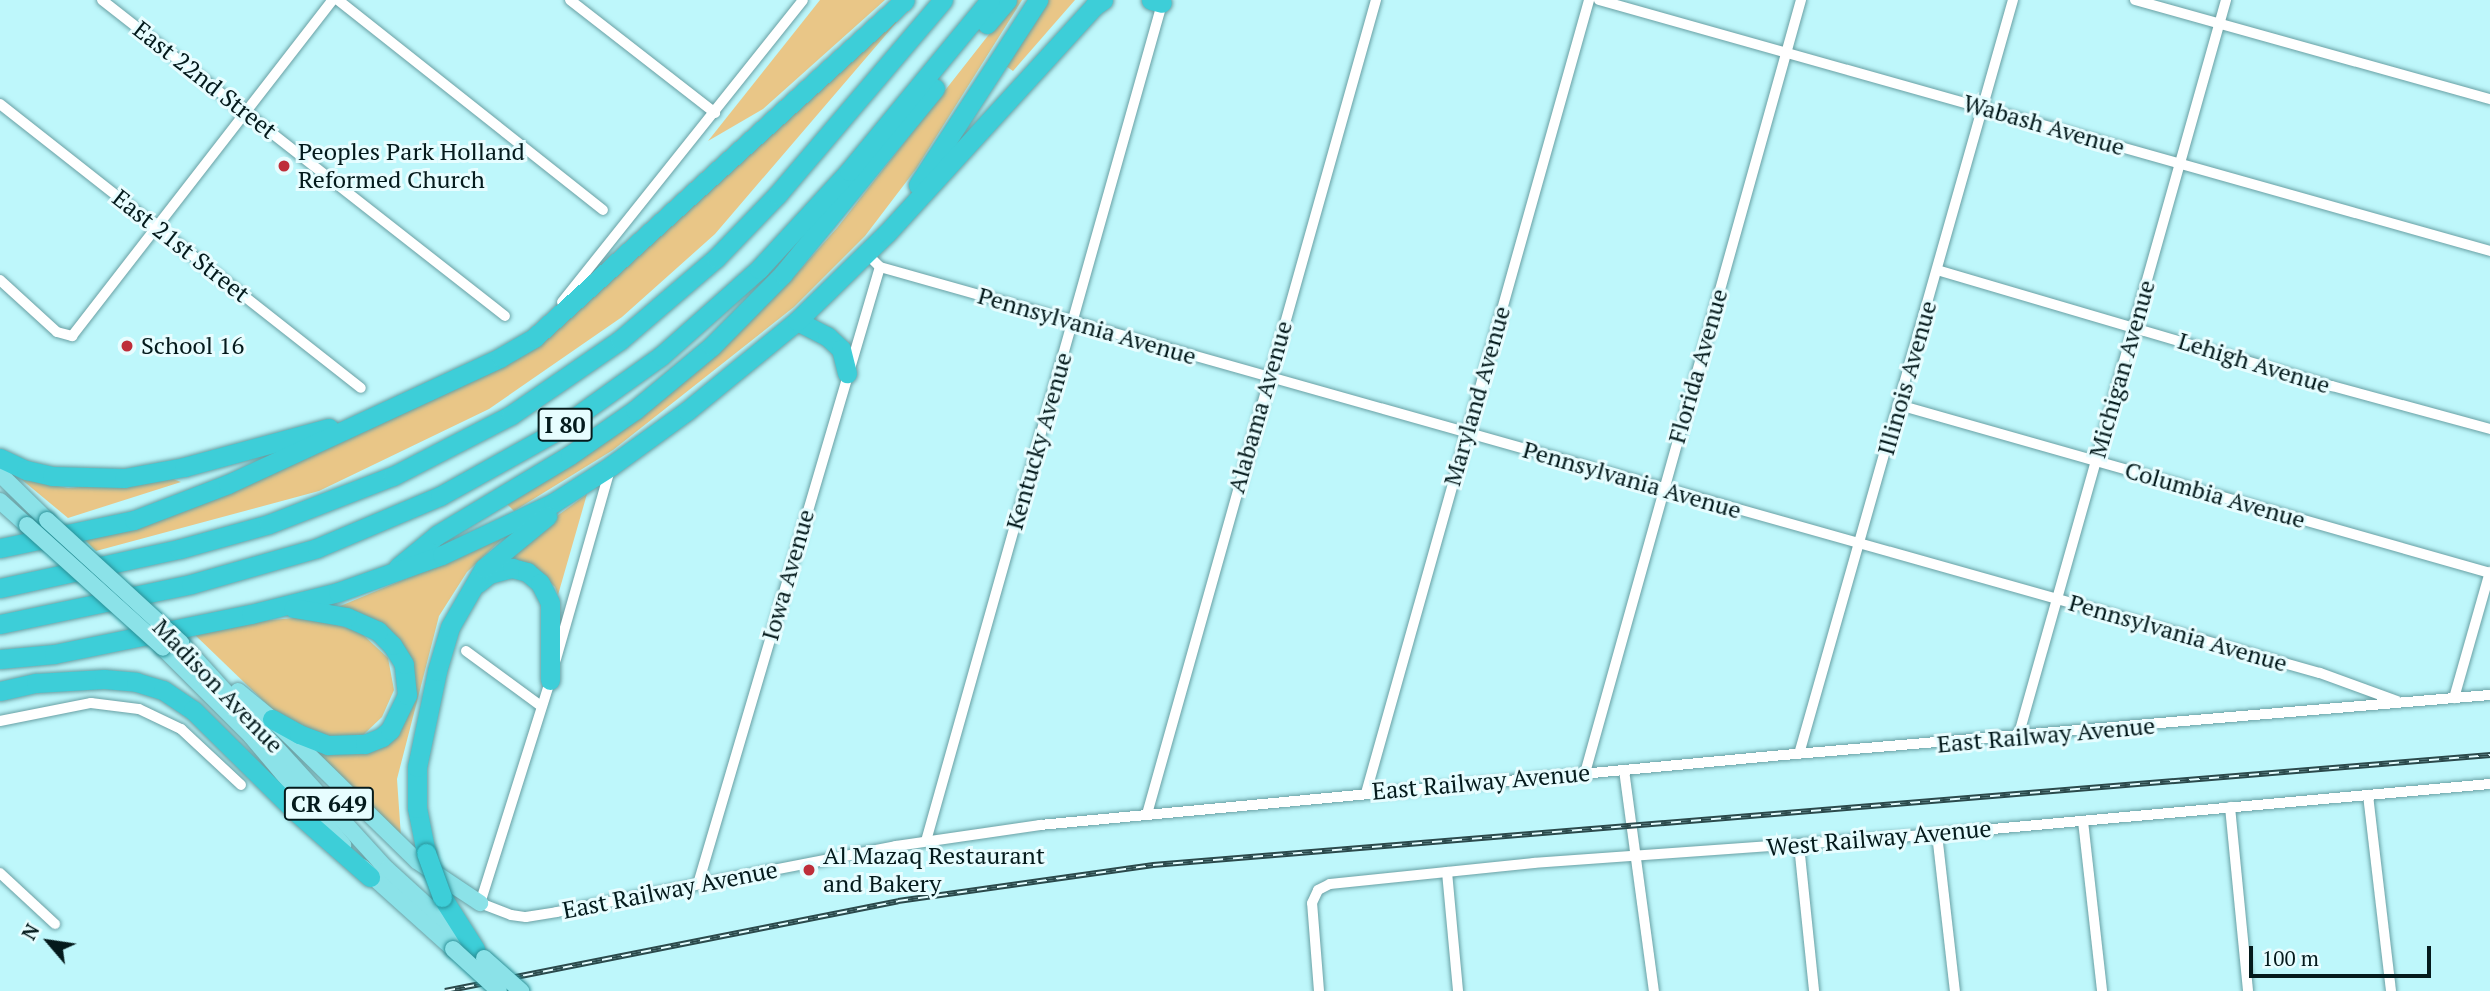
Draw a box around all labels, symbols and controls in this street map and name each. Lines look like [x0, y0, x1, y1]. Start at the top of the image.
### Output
street label: East 22nd Street [127, 15, 283, 145]
street label: Wabash Avenue [1960, 88, 2128, 162]
place label: Peoples Park Holland Reformed Church [298, 138, 525, 194]
marker: Peoples Park Holland Reformed Church [276, 158, 292, 174]
street label: East 21st Street [107, 184, 255, 308]
street label: Michigan Avenue [2083, 277, 2161, 461]
street label: Pennsylvania Avenue [974, 281, 1200, 371]
street label: Florida Avenue [1662, 285, 1734, 447]
street label: Illinois Avenue [1871, 297, 1943, 459]
street label: Maryland Avenue [1438, 303, 1516, 489]
street label: Alabama Avenue [1222, 317, 1298, 497]
street label: Lehigh Avenue [2174, 326, 2334, 400]
place label: School 16 [141, 332, 244, 360]
marker: School 16 [119, 338, 135, 354]
street label: Kentucky Avenue [1000, 349, 1078, 533]
road number: I 80 [537, 406, 593, 444]
street label: Pennsylvania Avenue [1519, 435, 1745, 525]
street label: Columbia Avenue [2121, 455, 2309, 535]
street label: Iowa Avenue [755, 506, 821, 644]
street label: Pennsylvania Avenue [2065, 588, 2291, 678]
street label: Madison Avenue [147, 613, 289, 759]
street label: East Railway Avenue [1936, 711, 2156, 759]
street label: East Railway Avenue [1371, 758, 1591, 806]
road number: CR 649 [284, 784, 374, 824]
street label: West Railway Avenue [1765, 814, 1993, 862]
place label: Al Mazaq Restaurant and Bakery [823, 842, 1045, 898]
street label: East Railway Avenue [560, 855, 780, 925]
marker: Al Mazaq Restaurant and Bakery [801, 862, 817, 878]
north arrow [14, 907, 84, 977]
text: N [16, 919, 45, 944]
scale bar [2252, 932, 2434, 976]
text: 100 m [2262, 944, 2319, 972]

